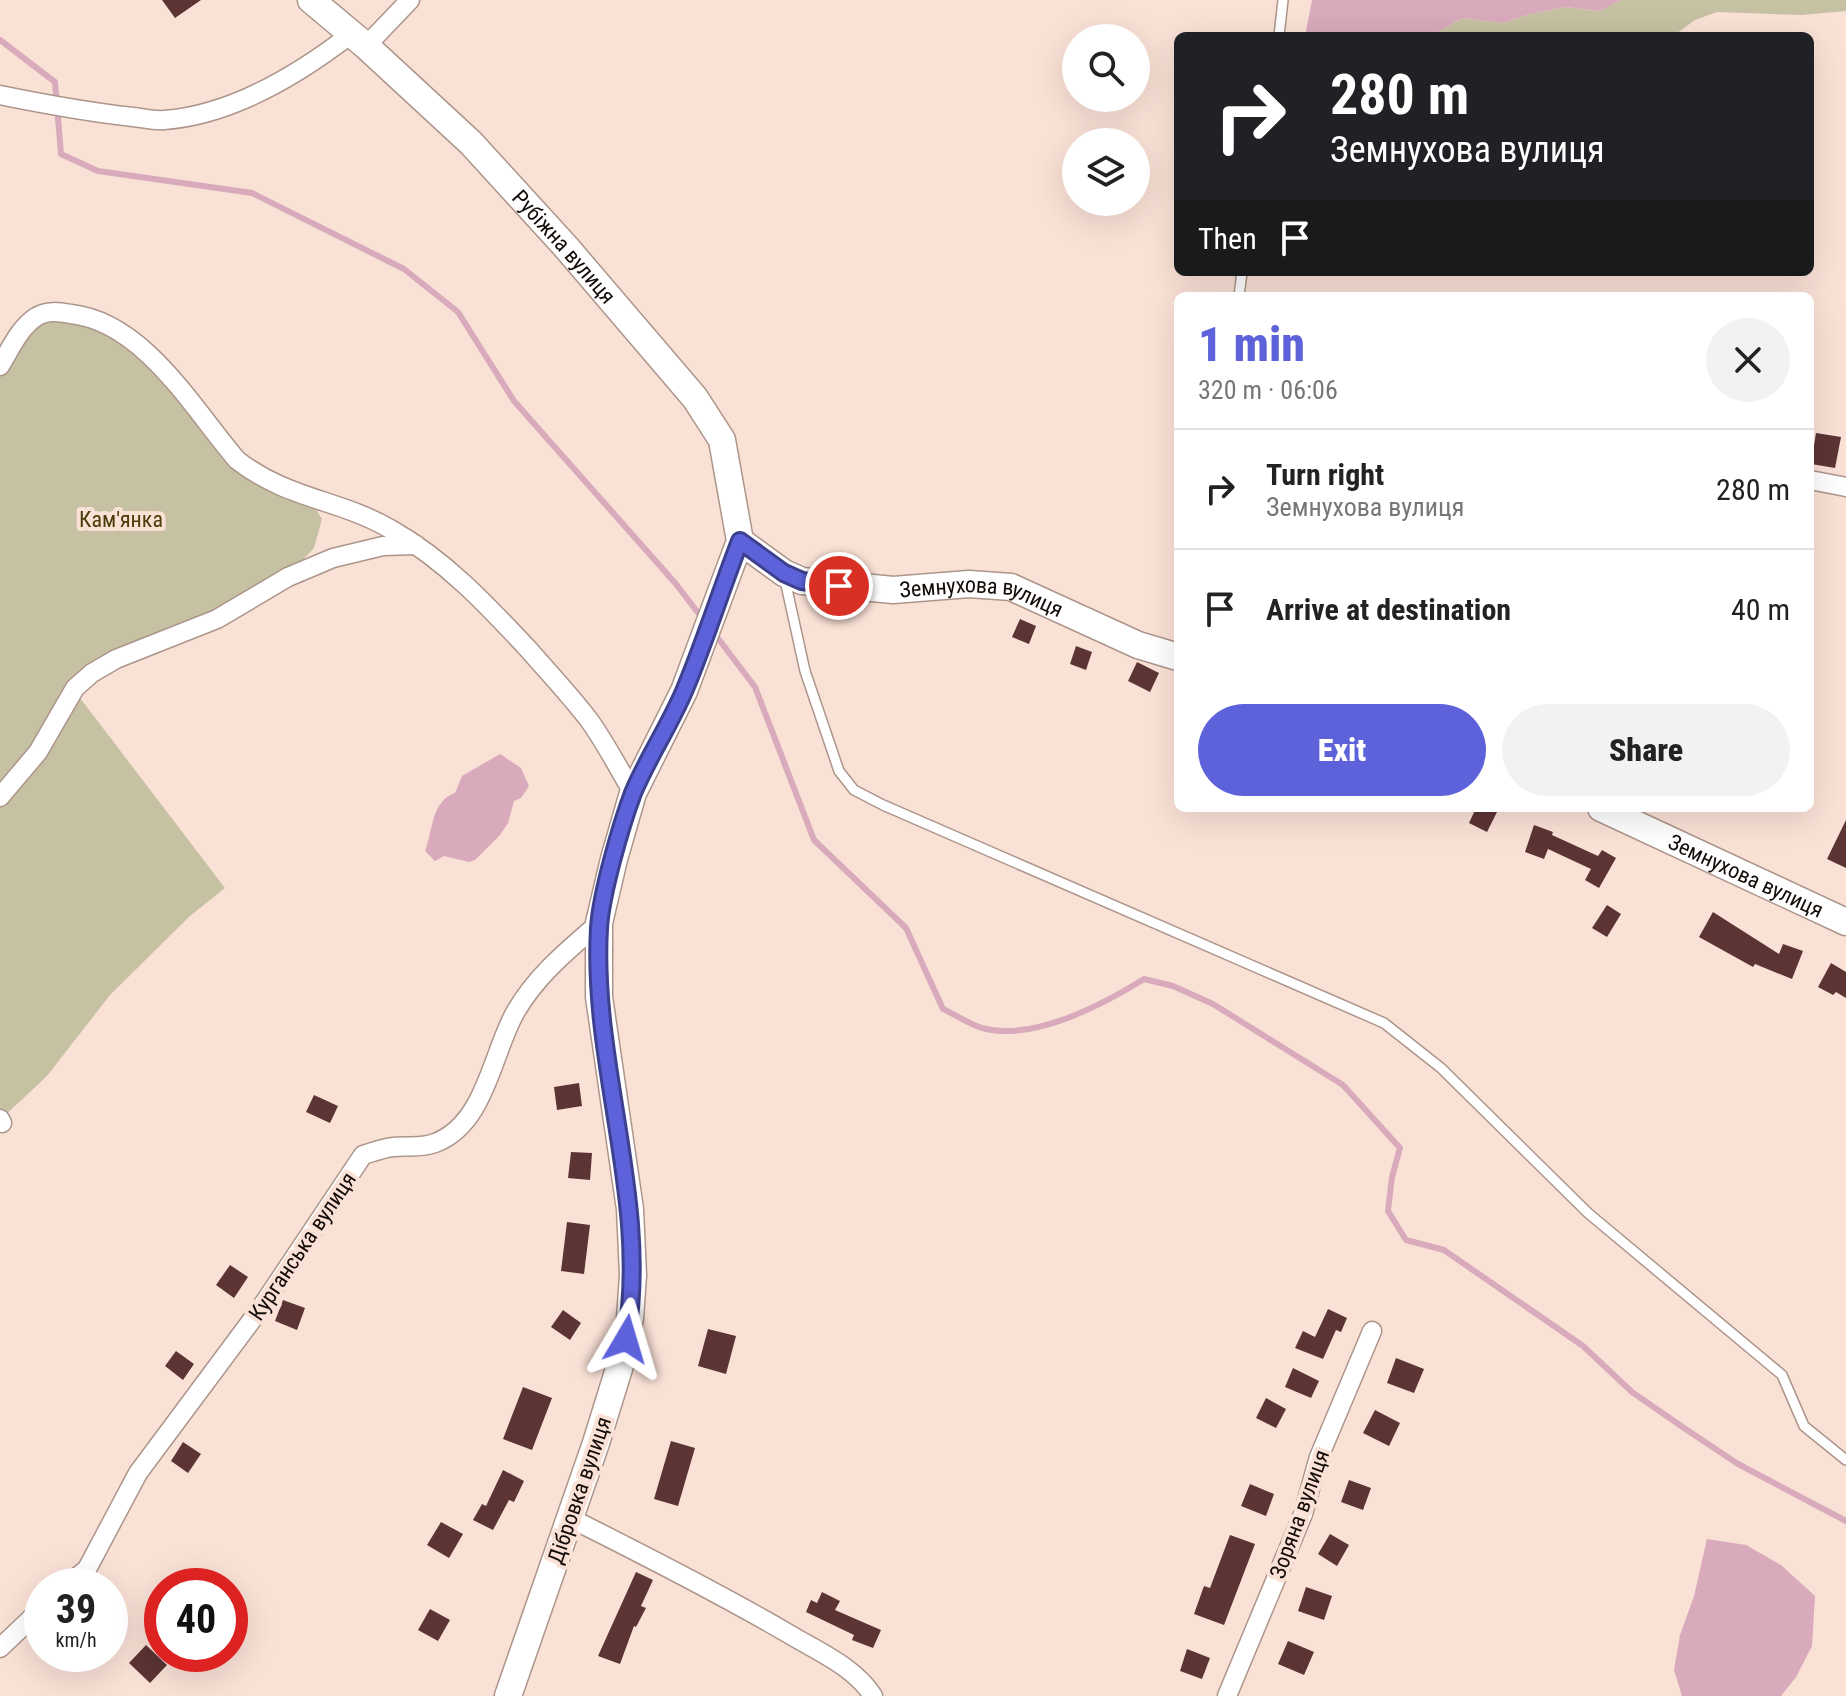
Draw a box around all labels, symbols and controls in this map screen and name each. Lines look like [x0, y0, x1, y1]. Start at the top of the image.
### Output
map controls [1062, 24, 1150, 216]
button: search [1062, 24, 1150, 112]
text: 280 m [1330, 62, 1469, 128]
icon: right [1198, 64, 1302, 168]
button: layers [1062, 128, 1150, 216]
text: Земнухова вулиця [1330, 129, 1605, 171]
street label: Рубіжна вулиця [507, 185, 621, 309]
icon: arrive [1273, 216, 1317, 260]
text: Then [1198, 221, 1257, 256]
text: 1 min [1198, 316, 1305, 373]
button: close [1706, 318, 1790, 402]
text: 320 m · 06:06 [1198, 375, 1338, 405]
text: Turn right [1266, 457, 1384, 492]
icon: right [1198, 467, 1242, 511]
text: 280 m [1716, 472, 1790, 507]
text: Земнухова вулиця [1266, 492, 1464, 522]
park label: Кам'янка [79, 507, 163, 532]
pin [805, 552, 873, 620]
icon: arrive [817, 564, 861, 608]
street label: Земнухова вулиця [899, 572, 1067, 622]
icon: arrive [1198, 587, 1242, 631]
text: Arrive at destination [1266, 592, 1511, 627]
text: 40 m [1731, 592, 1790, 627]
button: Exit [1198, 704, 1486, 796]
button: Share [1502, 704, 1790, 796]
street label: Земнухова вулиця [1664, 829, 1827, 923]
street label: Курганська вулиця [244, 1168, 361, 1325]
position arrow [584, 1297, 668, 1381]
street label: Дібровка вулиця [543, 1413, 616, 1567]
street label: Зоряна вулиця [1265, 1446, 1334, 1582]
speed limit sign: 40 [144, 1568, 248, 1672]
text: 39 [56, 1586, 96, 1633]
text: km/h [55, 1628, 97, 1652]

